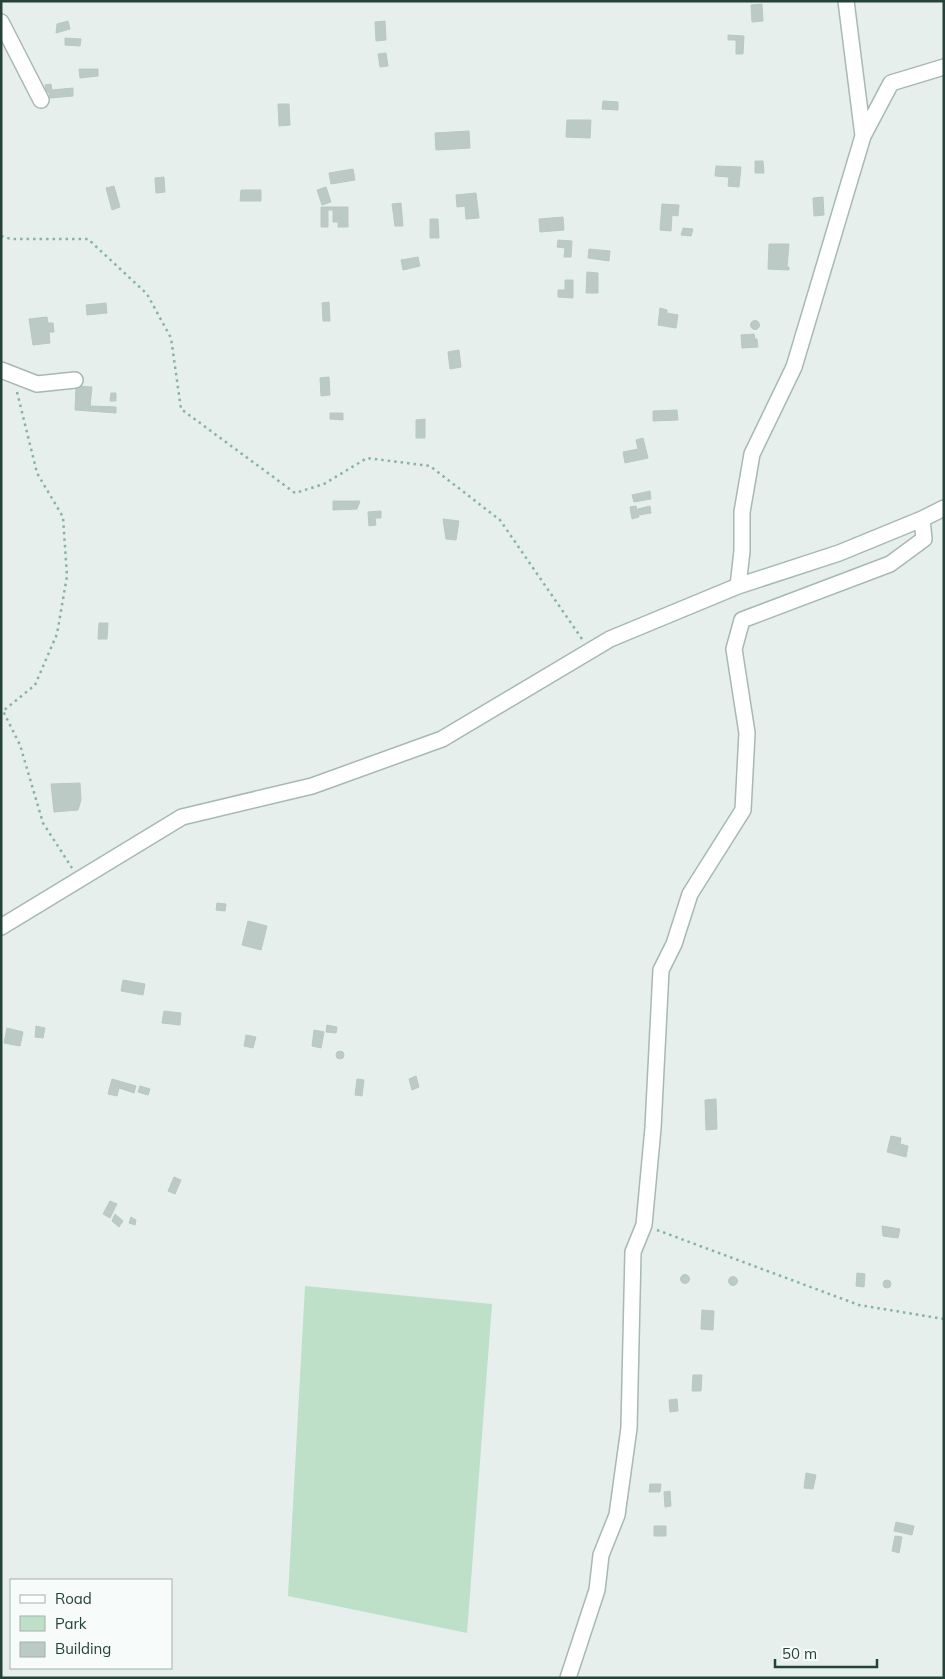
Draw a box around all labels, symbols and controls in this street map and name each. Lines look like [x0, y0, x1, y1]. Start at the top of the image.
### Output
legend [10, 1579, 172, 1669]
text: Road [55, 1589, 92, 1608]
text: Park [55, 1614, 87, 1633]
scale bar [775, 1636, 878, 1668]
text: Building [55, 1639, 111, 1658]
text: 50 m [782, 1644, 817, 1663]

